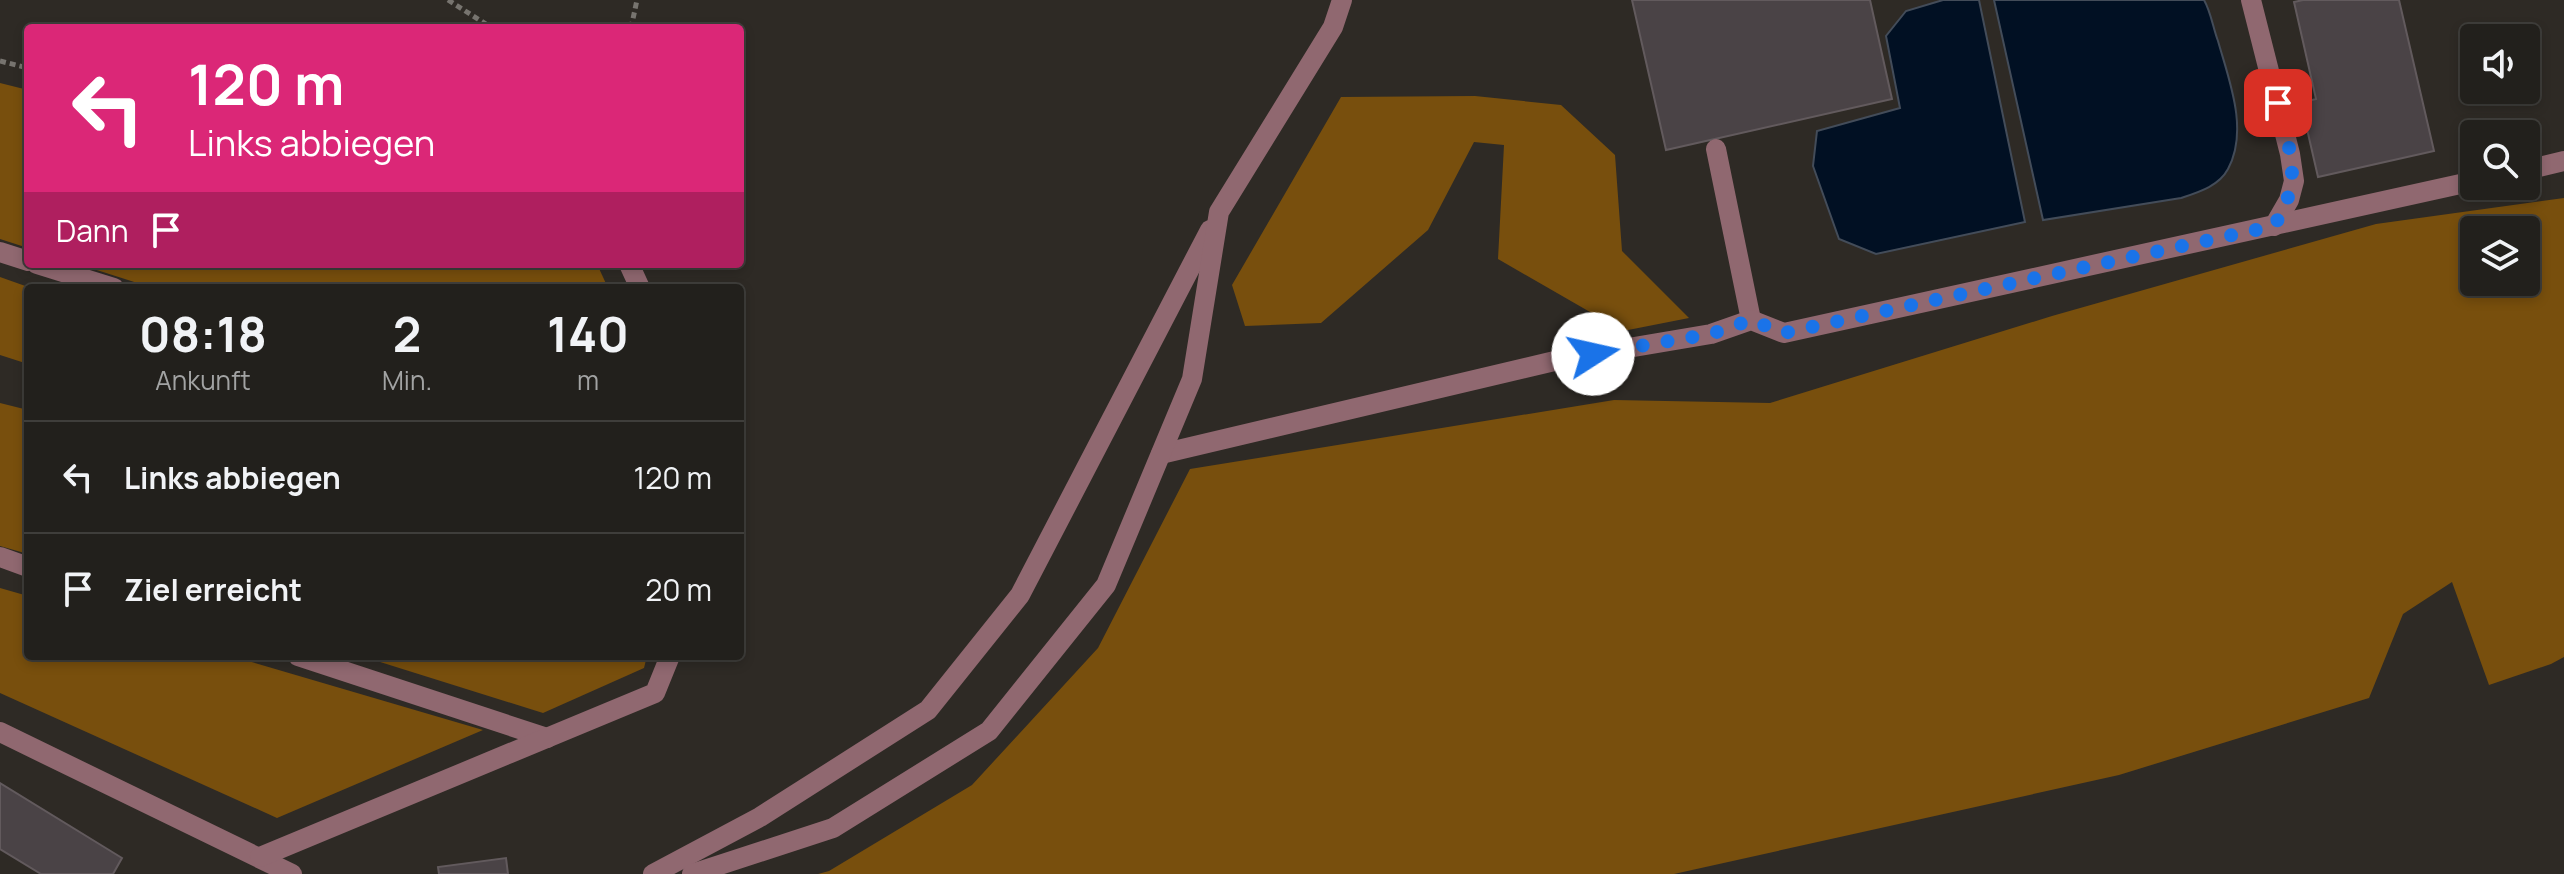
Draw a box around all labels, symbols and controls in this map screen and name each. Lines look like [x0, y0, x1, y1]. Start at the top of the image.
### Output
map controls [2460, 24, 2540, 296]
button: sound [2460, 24, 2540, 104]
text: 120 m [188, 45, 344, 122]
icon: left [56, 56, 160, 160]
pin [2244, 69, 2312, 137]
icon: arrive [2256, 81, 2300, 125]
text: Links abbiegen [188, 118, 435, 167]
button: search [2460, 120, 2540, 200]
icon: arrive [144, 208, 188, 252]
text: Dann [56, 210, 128, 251]
button: layers [2460, 216, 2540, 296]
text: 08:18 [139, 301, 267, 366]
text: 2 [393, 301, 421, 366]
text: 140 [547, 301, 629, 366]
position arrow [1551, 312, 1635, 396]
text: Ankunft [155, 362, 251, 398]
text: Min. [382, 362, 432, 398]
text: m [577, 362, 599, 398]
icon: left [56, 455, 100, 499]
text: Links abbiegen [124, 457, 341, 498]
text: 120 m [633, 457, 712, 498]
icon: arrive [56, 567, 100, 611]
text: Ziel erreicht [124, 569, 302, 610]
text: 20 m [645, 569, 712, 610]

